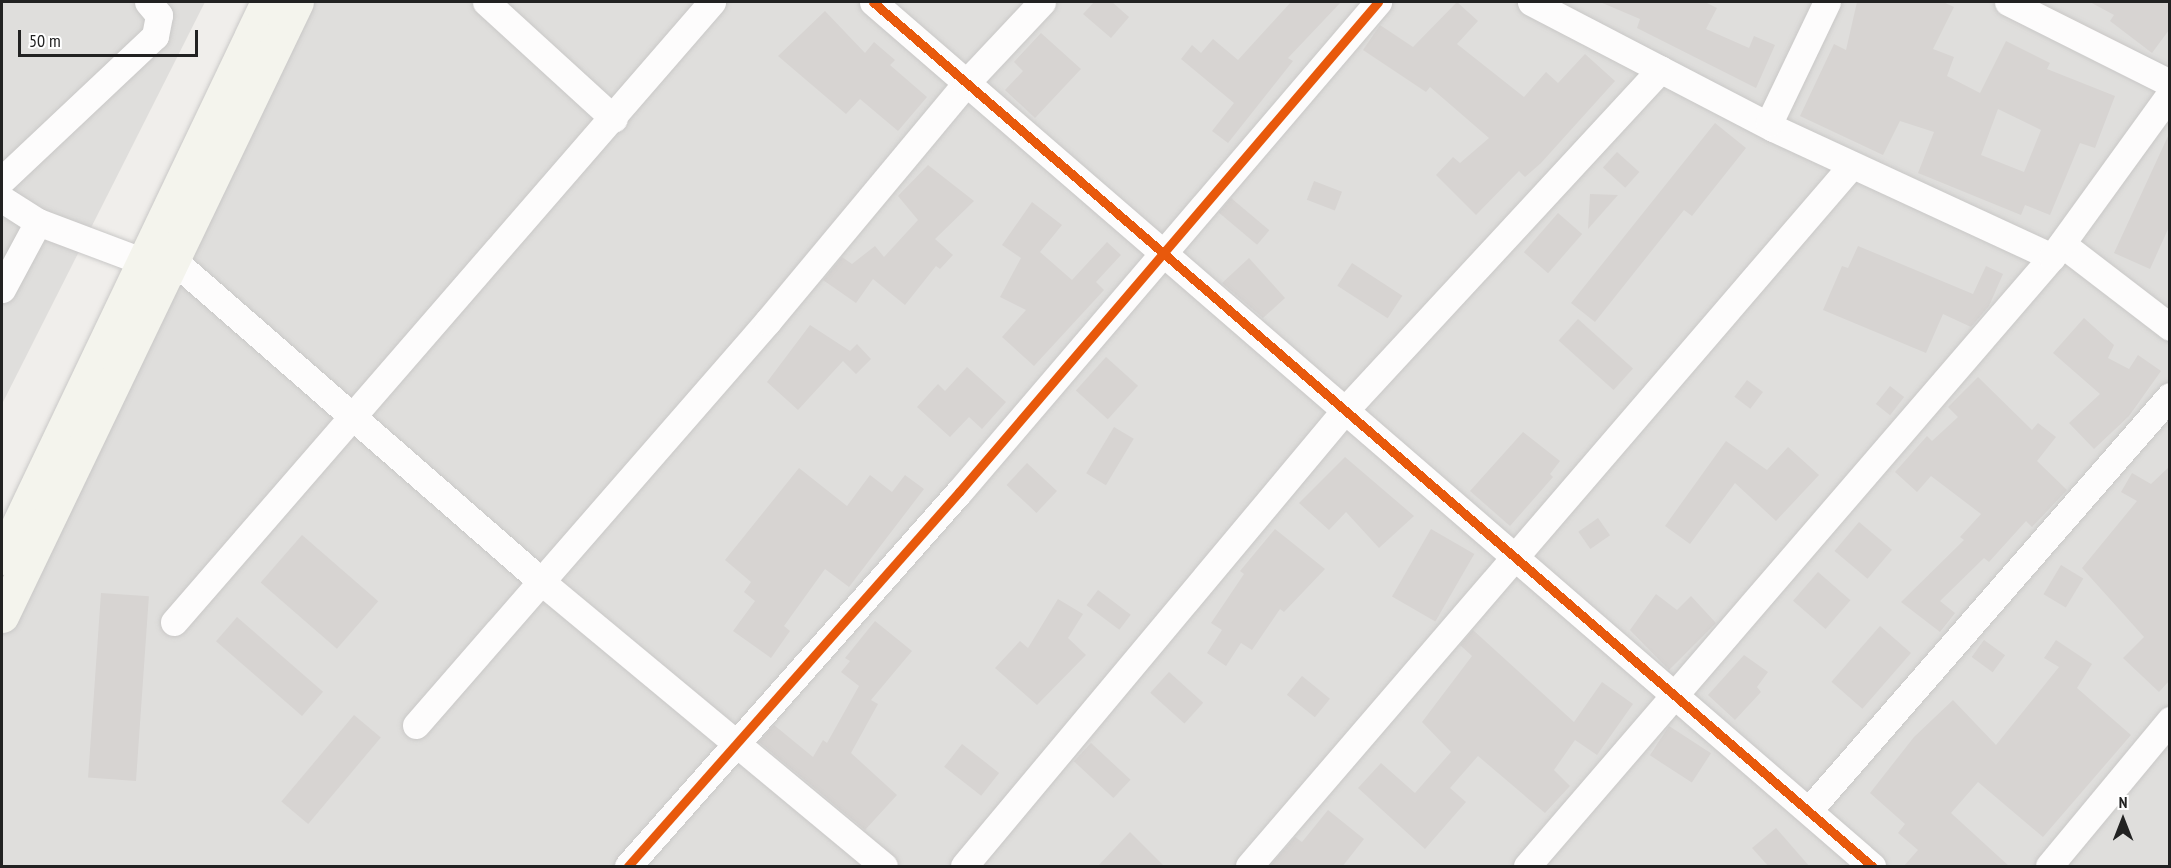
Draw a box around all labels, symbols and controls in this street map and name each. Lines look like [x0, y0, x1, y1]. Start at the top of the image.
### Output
scale bar [21, 18, 201, 56]
text: 50 m [29, 29, 61, 52]
north arrow [2093, 790, 2153, 850]
text: N [2119, 792, 2127, 812]

